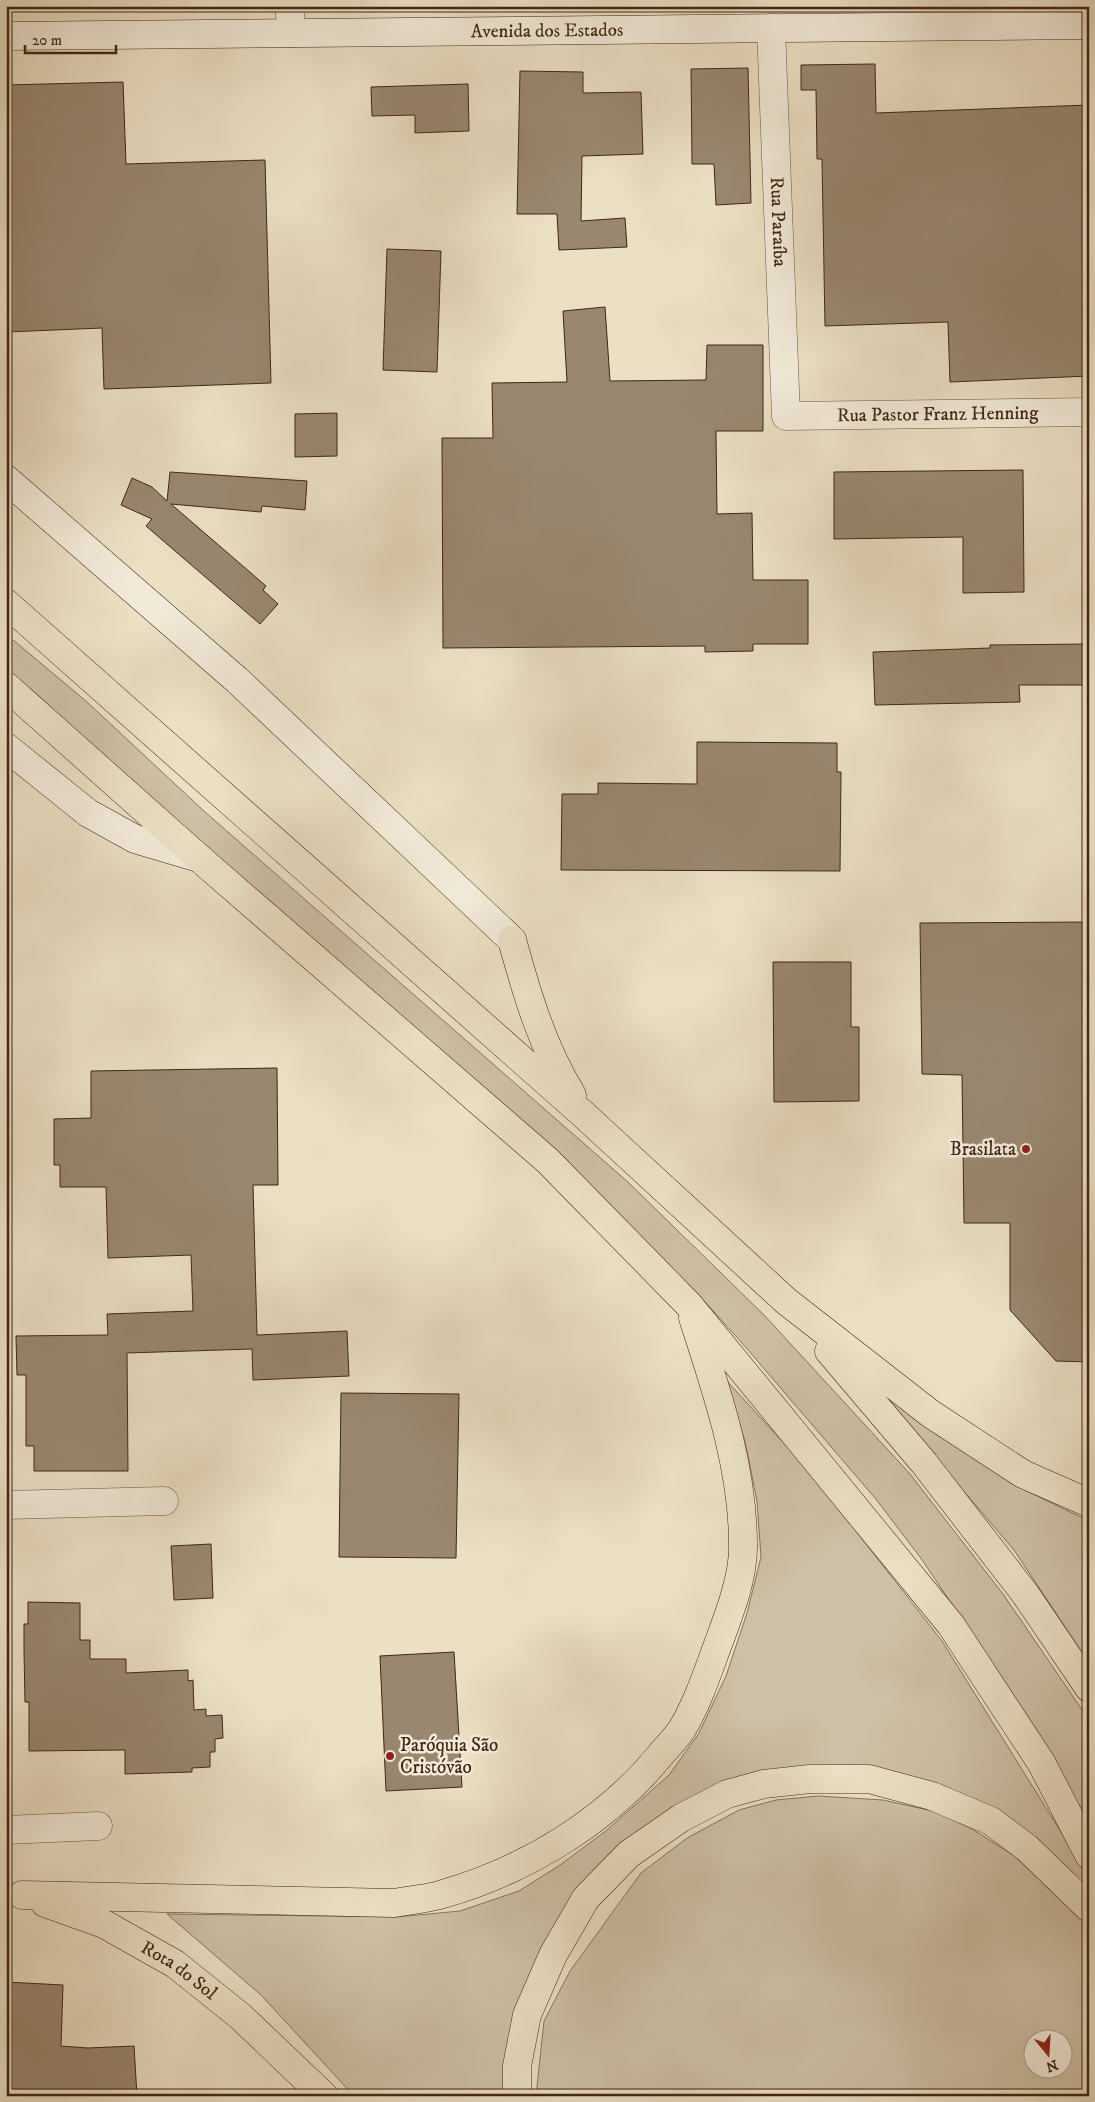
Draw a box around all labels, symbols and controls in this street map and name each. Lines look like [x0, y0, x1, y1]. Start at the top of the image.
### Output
street label: Avenida dos Estados [471, 18, 623, 43]
scale bar [25, 22, 116, 54]
text: 20 m [32, 31, 62, 50]
street label: Rua Paraíba [765, 176, 792, 267]
street label: Rua Pastor Franz Henning [837, 401, 1039, 427]
place label: Brasilata [950, 1138, 1016, 1161]
marker: Brasilata [1020, 1143, 1032, 1155]
place label: Paróquia São Cristóvão [400, 1734, 498, 1779]
marker: Paróquia São Cristóvão [384, 1750, 396, 1762]
street label: Rota do Sol [137, 1936, 222, 2005]
north arrow [1022, 2030, 1072, 2080]
text: N [1043, 2055, 1060, 2076]

